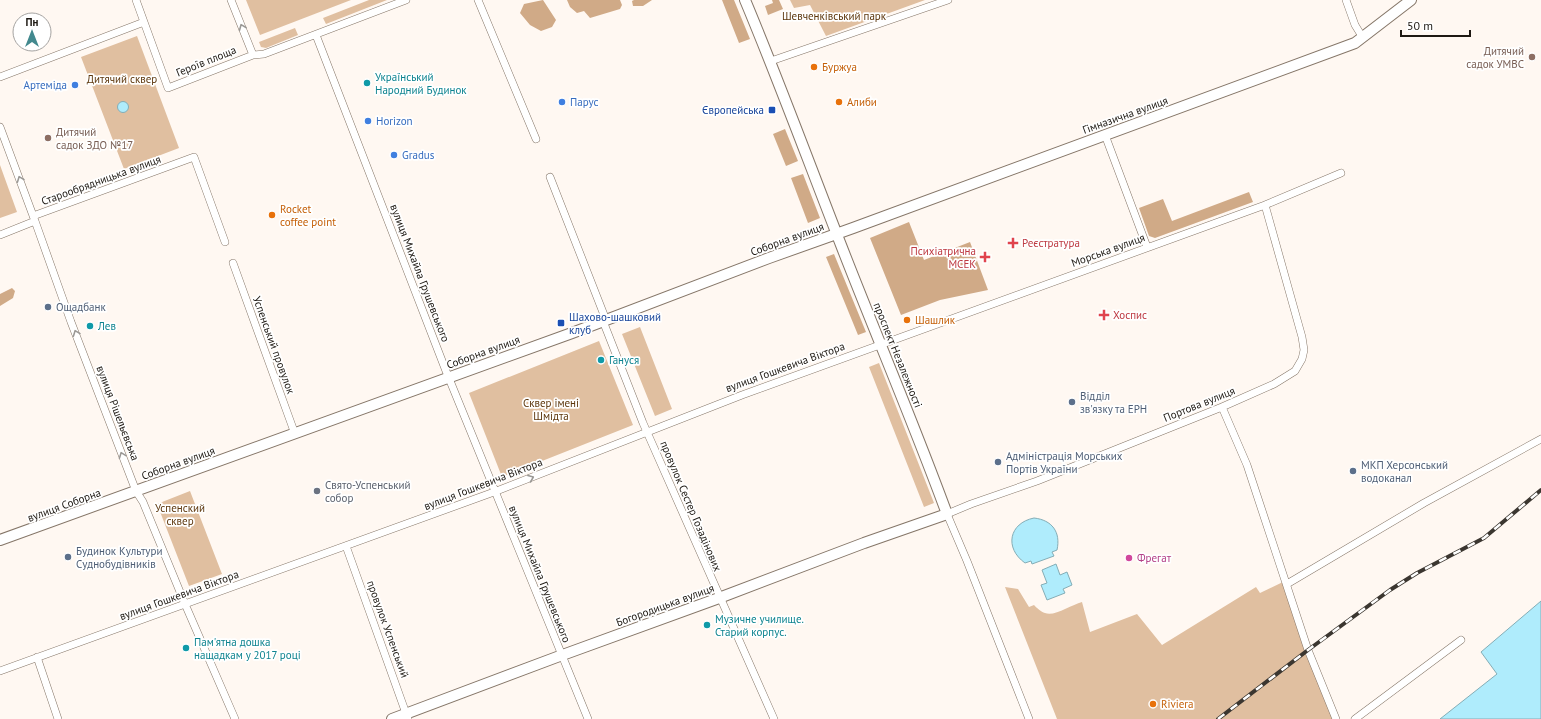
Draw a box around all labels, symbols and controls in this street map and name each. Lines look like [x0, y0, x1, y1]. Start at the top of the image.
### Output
park label: Шевченківський парк [782, 9, 887, 23]
north arrow [12, 12, 52, 52]
scale bar [1401, 12, 1470, 38]
text: Пн [26, 15, 39, 29]
text: 50 m [1407, 18, 1433, 33]
one-way arrow [238, 24, 246, 31]
street label: Героїв площа [174, 43, 238, 79]
place label: Дитячий садок УМВС [1466, 44, 1524, 71]
marker: Дитячий садок УМВС [1527, 52, 1537, 62]
place label: Буржуа [822, 60, 857, 74]
marker: Буржуа [809, 62, 819, 72]
place label: Український Народний Будинок [375, 70, 467, 97]
park label: Дитячий сквер [87, 72, 157, 86]
place label: Артеміда [24, 78, 67, 92]
marker: Український Народний Будинок [362, 78, 372, 88]
marker: Артеміда [70, 80, 80, 90]
street label: Гімназична вулиця [1080, 93, 1170, 137]
place label: Парус [570, 95, 599, 109]
place label: Алиби [847, 95, 877, 109]
marker: Парус [557, 97, 567, 107]
marker: Алиби [834, 97, 844, 107]
place label: Європейська [702, 103, 764, 117]
marker: Європейська [767, 105, 777, 115]
place label: Horizon [376, 114, 413, 128]
marker: Horizon [363, 116, 373, 126]
place label: Дитячий садок ЗДО №17 [56, 125, 133, 152]
marker: Дитячий садок ЗДО №17 [43, 133, 53, 143]
place label: Gradus [402, 148, 435, 162]
marker: Gradus [389, 150, 399, 160]
street label: Старообрядницька вулиця [39, 152, 163, 208]
one-way arrow [16, 176, 24, 183]
place label: Rocket coffee point [280, 202, 336, 229]
street label: вулиця Михайла Грушевського [387, 202, 453, 344]
marker: Rocket coffee point [267, 210, 277, 220]
street label: Соборна вулиця [748, 219, 826, 259]
street label: Морська вулиця [1069, 230, 1147, 270]
place label: Реєстратура [1022, 236, 1080, 250]
marker: Реєстратура [1007, 237, 1019, 249]
place label: Психіатрична МСЕК [911, 244, 976, 271]
marker: Психіатрична МСЕК [979, 251, 991, 263]
street label: Успенський провулок [250, 294, 298, 396]
place label: Ощадбанк [56, 300, 107, 314]
street label: проспект Незалежності [871, 300, 925, 410]
marker: Ощадбанк [43, 302, 53, 312]
place label: Хоспис [1113, 308, 1147, 322]
marker: Хоспис [1098, 309, 1110, 321]
place label: Шахово-шашковий клуб [569, 310, 661, 337]
place label: Шашлик [915, 313, 956, 327]
marker: Шашлик [902, 315, 912, 325]
marker: Шахово-шашковий клуб [556, 318, 566, 328]
place label: Лев [97, 319, 116, 333]
marker: Лев [85, 321, 95, 331]
one-way arrow [72, 330, 80, 337]
street label: Соборна вулиця [444, 332, 522, 372]
street label: вулиця Гошкевича Віктора [723, 339, 847, 395]
place label: Гануся [609, 353, 639, 367]
marker: Гануся [596, 355, 606, 365]
street label: вулиця Рішельєвська [93, 363, 143, 463]
street label: Портова вулиця [1161, 383, 1237, 425]
place label: Відділ зв'язку та ЕРН [1080, 389, 1147, 416]
park label: Сквер імені Шмідта [523, 396, 579, 423]
marker: Відділ зв'язку та ЕРН [1067, 397, 1077, 407]
street label: провулок Сестер Гозадінових [657, 439, 725, 574]
street label: Соборна вулиця [139, 443, 217, 483]
place label: Адміністрація Морських Портів України [1006, 449, 1123, 476]
one-way arrow [119, 451, 127, 458]
street label: вулиця Гошкевича Віктора [422, 455, 544, 513]
marker: Адміністрація Морських Портів України [993, 457, 1003, 467]
place label: МКП Херсонський водоканал [1361, 458, 1448, 485]
marker: МКП Херсонський водоканал [1348, 466, 1358, 476]
one-way arrow [527, 474, 534, 482]
place label: Свято-Успенський собор [325, 478, 410, 505]
street label: вулиця Соборна [25, 485, 103, 525]
marker: Свято-Успенський собор [312, 486, 322, 496]
park label: Успенский сквер [155, 501, 205, 528]
street label: вулиця Михайла Грушевського [506, 503, 574, 645]
place label: Будинок Культури Суднобудівників [76, 544, 162, 571]
place label: Фрегат [1137, 551, 1172, 565]
marker: Будинок Культури Суднобудівників [63, 552, 73, 562]
marker: Фрегат [1124, 553, 1134, 563]
street label: вулиця Гошкевича Віктора [117, 567, 241, 623]
street label: провулок Успенський [364, 578, 412, 680]
street label: Богородицька вулиця [614, 581, 716, 629]
place label: Музичне училище. Старий корпус. [715, 612, 804, 639]
marker: Музичне училище. Старий корпус. [702, 620, 712, 630]
place label: Пам'ятна дошка нащадкам у 2017 році [194, 635, 301, 662]
marker: Пам'ятна дошка нащадкам у 2017 році [181, 643, 191, 653]
place label: Riviera [1161, 697, 1194, 711]
marker: Riviera [1148, 699, 1158, 709]

